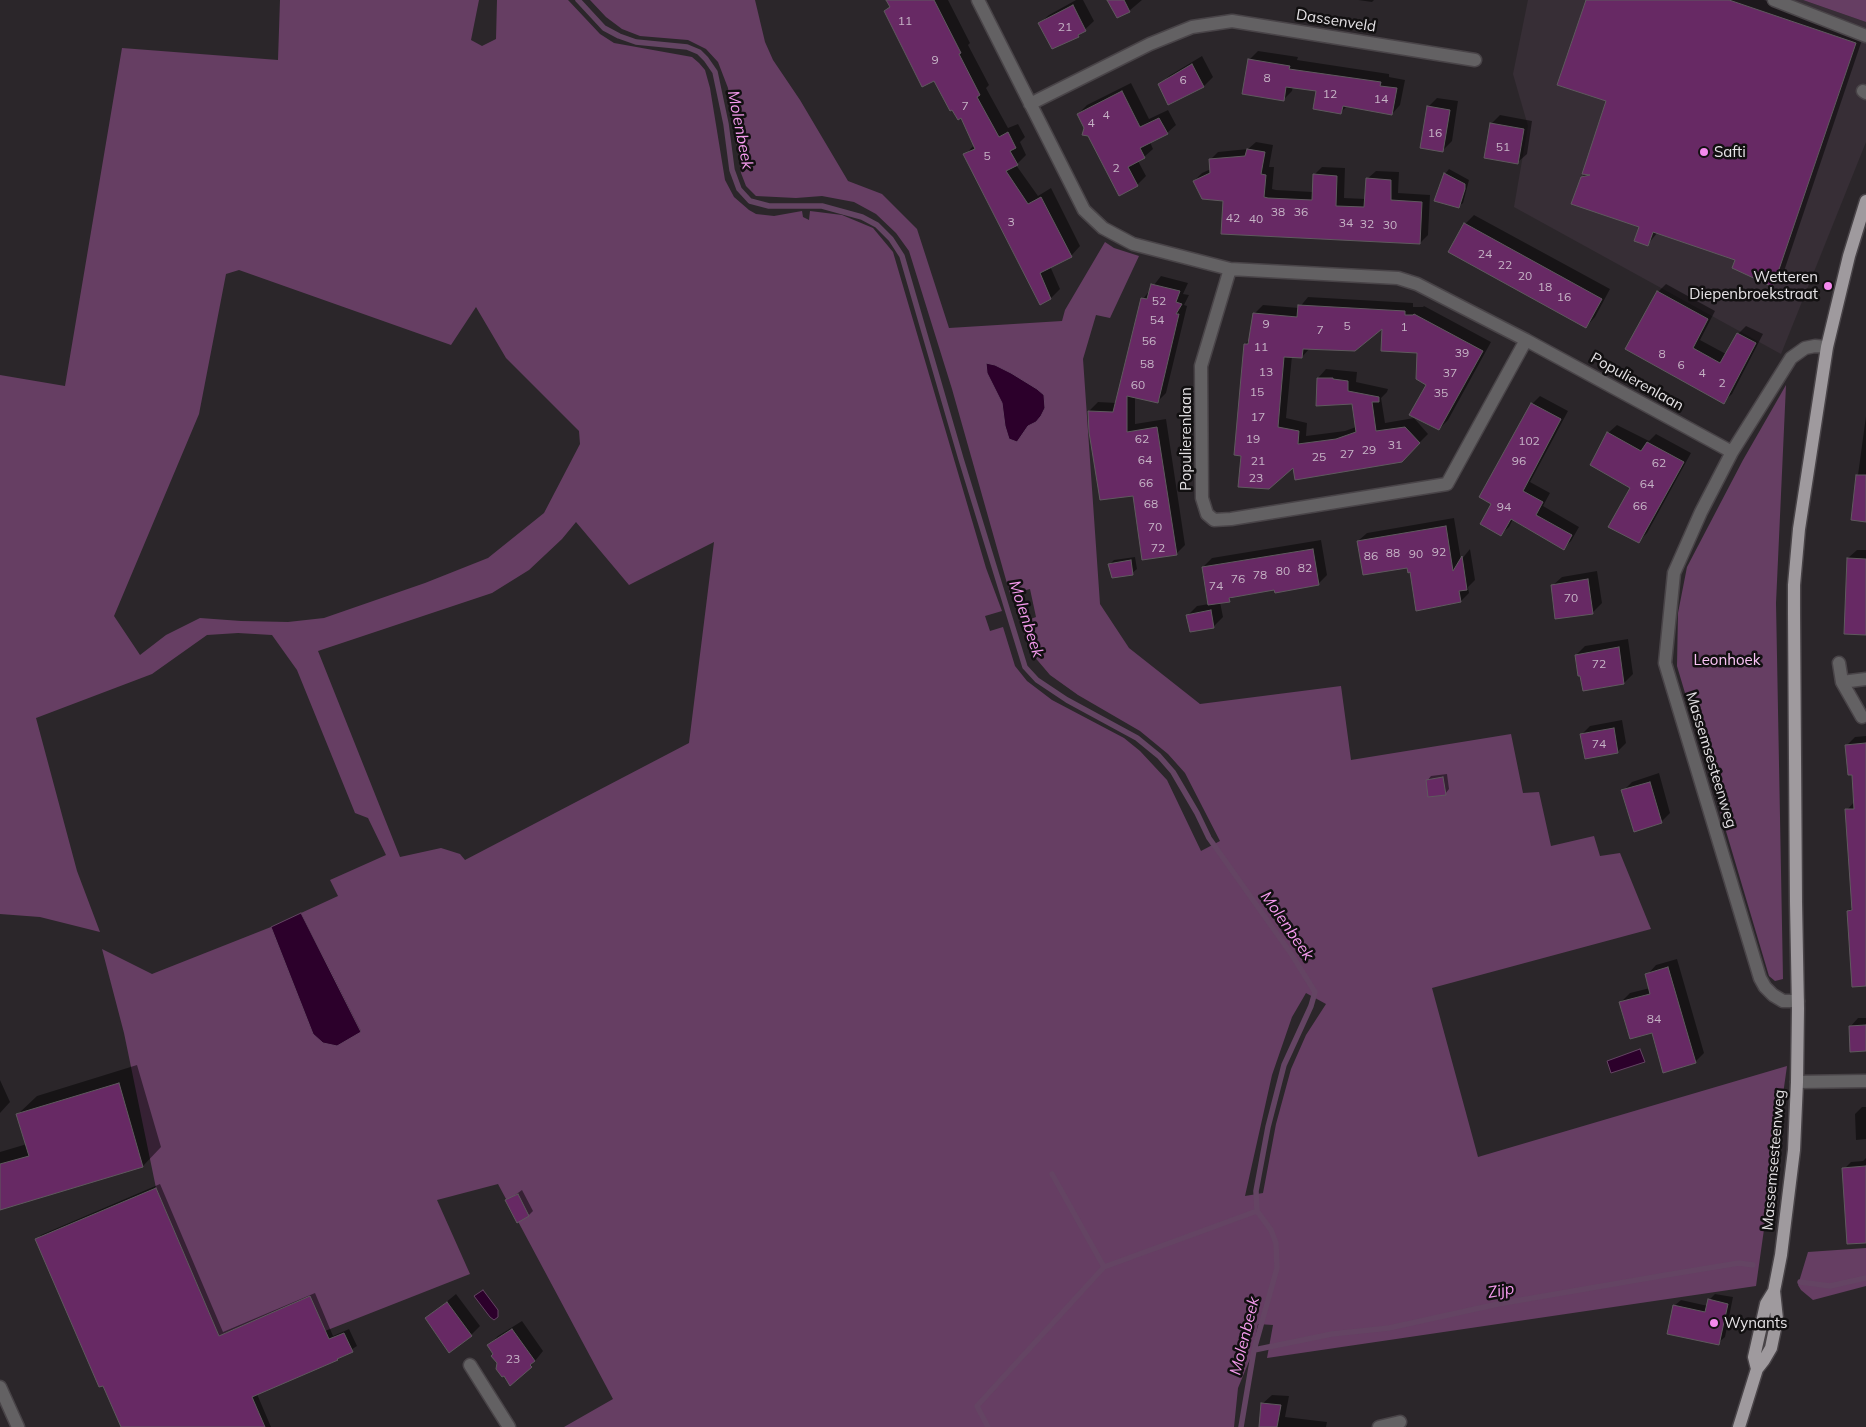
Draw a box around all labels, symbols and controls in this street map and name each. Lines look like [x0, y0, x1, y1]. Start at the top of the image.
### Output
street label: Dassenveld [1295, 6, 1377, 36]
house number: 11 [898, 14, 912, 28]
house number: 21 [1058, 20, 1072, 34]
house number: 9 [931, 53, 939, 67]
house number: 8 [1263, 71, 1271, 85]
house number: 6 [1179, 73, 1187, 87]
house number: 12 [1323, 87, 1337, 101]
water label: Molenbeek [723, 89, 757, 171]
house number: 14 [1374, 92, 1388, 106]
house number: 7 [961, 99, 969, 113]
house number: 4 [1102, 108, 1110, 122]
house number: 4 [1087, 116, 1095, 130]
house number: 16 [1428, 126, 1442, 140]
house number: 51 [1496, 140, 1510, 154]
place label: Safti [1714, 143, 1746, 161]
marker: Safti [1698, 146, 1710, 158]
house number: 5 [983, 149, 991, 163]
house number: 2 [1112, 161, 1120, 175]
house number: 38 [1271, 205, 1285, 219]
house number: 36 [1294, 205, 1308, 219]
house number: 42 [1226, 211, 1240, 225]
house number: 40 [1249, 212, 1263, 226]
house number: 3 [1007, 215, 1015, 229]
house number: 34 [1339, 216, 1353, 230]
house number: 32 [1360, 217, 1374, 231]
house number: 30 [1383, 218, 1397, 232]
house number: 24 [1478, 247, 1492, 261]
house number: 22 [1498, 258, 1512, 272]
place label: Wetteren Diepenbroekstraat [1689, 268, 1818, 303]
house number: 20 [1518, 269, 1532, 283]
house number: 18 [1538, 280, 1552, 294]
marker: Wetteren Diepenbroekstraat [1822, 280, 1834, 292]
house number: 16 [1557, 290, 1571, 304]
house number: 52 [1152, 294, 1166, 308]
house number: 54 [1150, 313, 1164, 327]
house number: 9 [1262, 317, 1270, 331]
house number: 5 [1343, 319, 1351, 333]
house number: 1 [1400, 320, 1408, 334]
house number: 7 [1316, 323, 1324, 337]
house number: 56 [1142, 334, 1156, 348]
house number: 11 [1254, 340, 1268, 354]
house number: 39 [1455, 346, 1469, 360]
house number: 8 [1658, 347, 1666, 361]
street label: Populierenlaan [1587, 349, 1687, 415]
house number: 58 [1140, 357, 1154, 371]
house number: 6 [1677, 358, 1685, 372]
house number: 13 [1259, 365, 1273, 379]
house number: 37 [1443, 366, 1457, 380]
house number: 4 [1698, 366, 1706, 380]
house number: 2 [1718, 376, 1726, 390]
house number: 60 [1131, 378, 1145, 392]
house number: 15 [1250, 385, 1264, 399]
house number: 35 [1434, 386, 1448, 400]
street label: Populierenlaan [1177, 387, 1195, 491]
house number: 17 [1251, 410, 1265, 424]
house number: 62 [1135, 432, 1149, 446]
house number: 19 [1246, 432, 1260, 446]
house number: 102 [1518, 434, 1540, 448]
house number: 31 [1388, 438, 1402, 452]
house number: 29 [1362, 443, 1376, 457]
house number: 27 [1340, 447, 1354, 461]
house number: 25 [1312, 450, 1326, 464]
house number: 64 [1138, 453, 1152, 467]
house number: 21 [1251, 454, 1265, 468]
house number: 96 [1512, 454, 1526, 468]
house number: 62 [1652, 456, 1666, 470]
house number: 23 [1249, 471, 1263, 485]
house number: 66 [1139, 476, 1153, 490]
house number: 64 [1640, 477, 1654, 491]
house number: 68 [1144, 497, 1158, 511]
house number: 66 [1633, 499, 1647, 513]
house number: 94 [1497, 500, 1511, 514]
house number: 70 [1148, 520, 1162, 534]
house number: 72 [1151, 541, 1165, 555]
house number: 92 [1432, 545, 1446, 559]
house number: 88 [1386, 546, 1400, 560]
house number: 90 [1409, 547, 1423, 561]
house number: 86 [1364, 549, 1378, 563]
house number: 82 [1298, 561, 1312, 575]
house number: 80 [1276, 564, 1290, 578]
house number: 78 [1253, 568, 1267, 582]
house number: 76 [1231, 572, 1245, 586]
water label: Molenbeek [1005, 578, 1047, 660]
house number: 74 [1209, 579, 1223, 593]
house number: 70 [1564, 591, 1578, 605]
park label: Leonhoek [1694, 651, 1760, 669]
house number: 72 [1592, 657, 1606, 671]
street label: Massemsesteenweg [1682, 690, 1740, 830]
house number: 74 [1592, 737, 1606, 751]
water label: Molenbeek [1256, 888, 1318, 964]
house number: 84 [1647, 1012, 1661, 1026]
street label: Massemsesteenweg [1759, 1089, 1789, 1231]
water label: Zijp [1486, 1279, 1516, 1303]
water label: Molenbeek [1226, 1295, 1264, 1377]
place label: Wynants [1724, 1314, 1788, 1332]
marker: Wynants [1708, 1317, 1720, 1329]
house number: 23 [506, 1352, 520, 1366]

